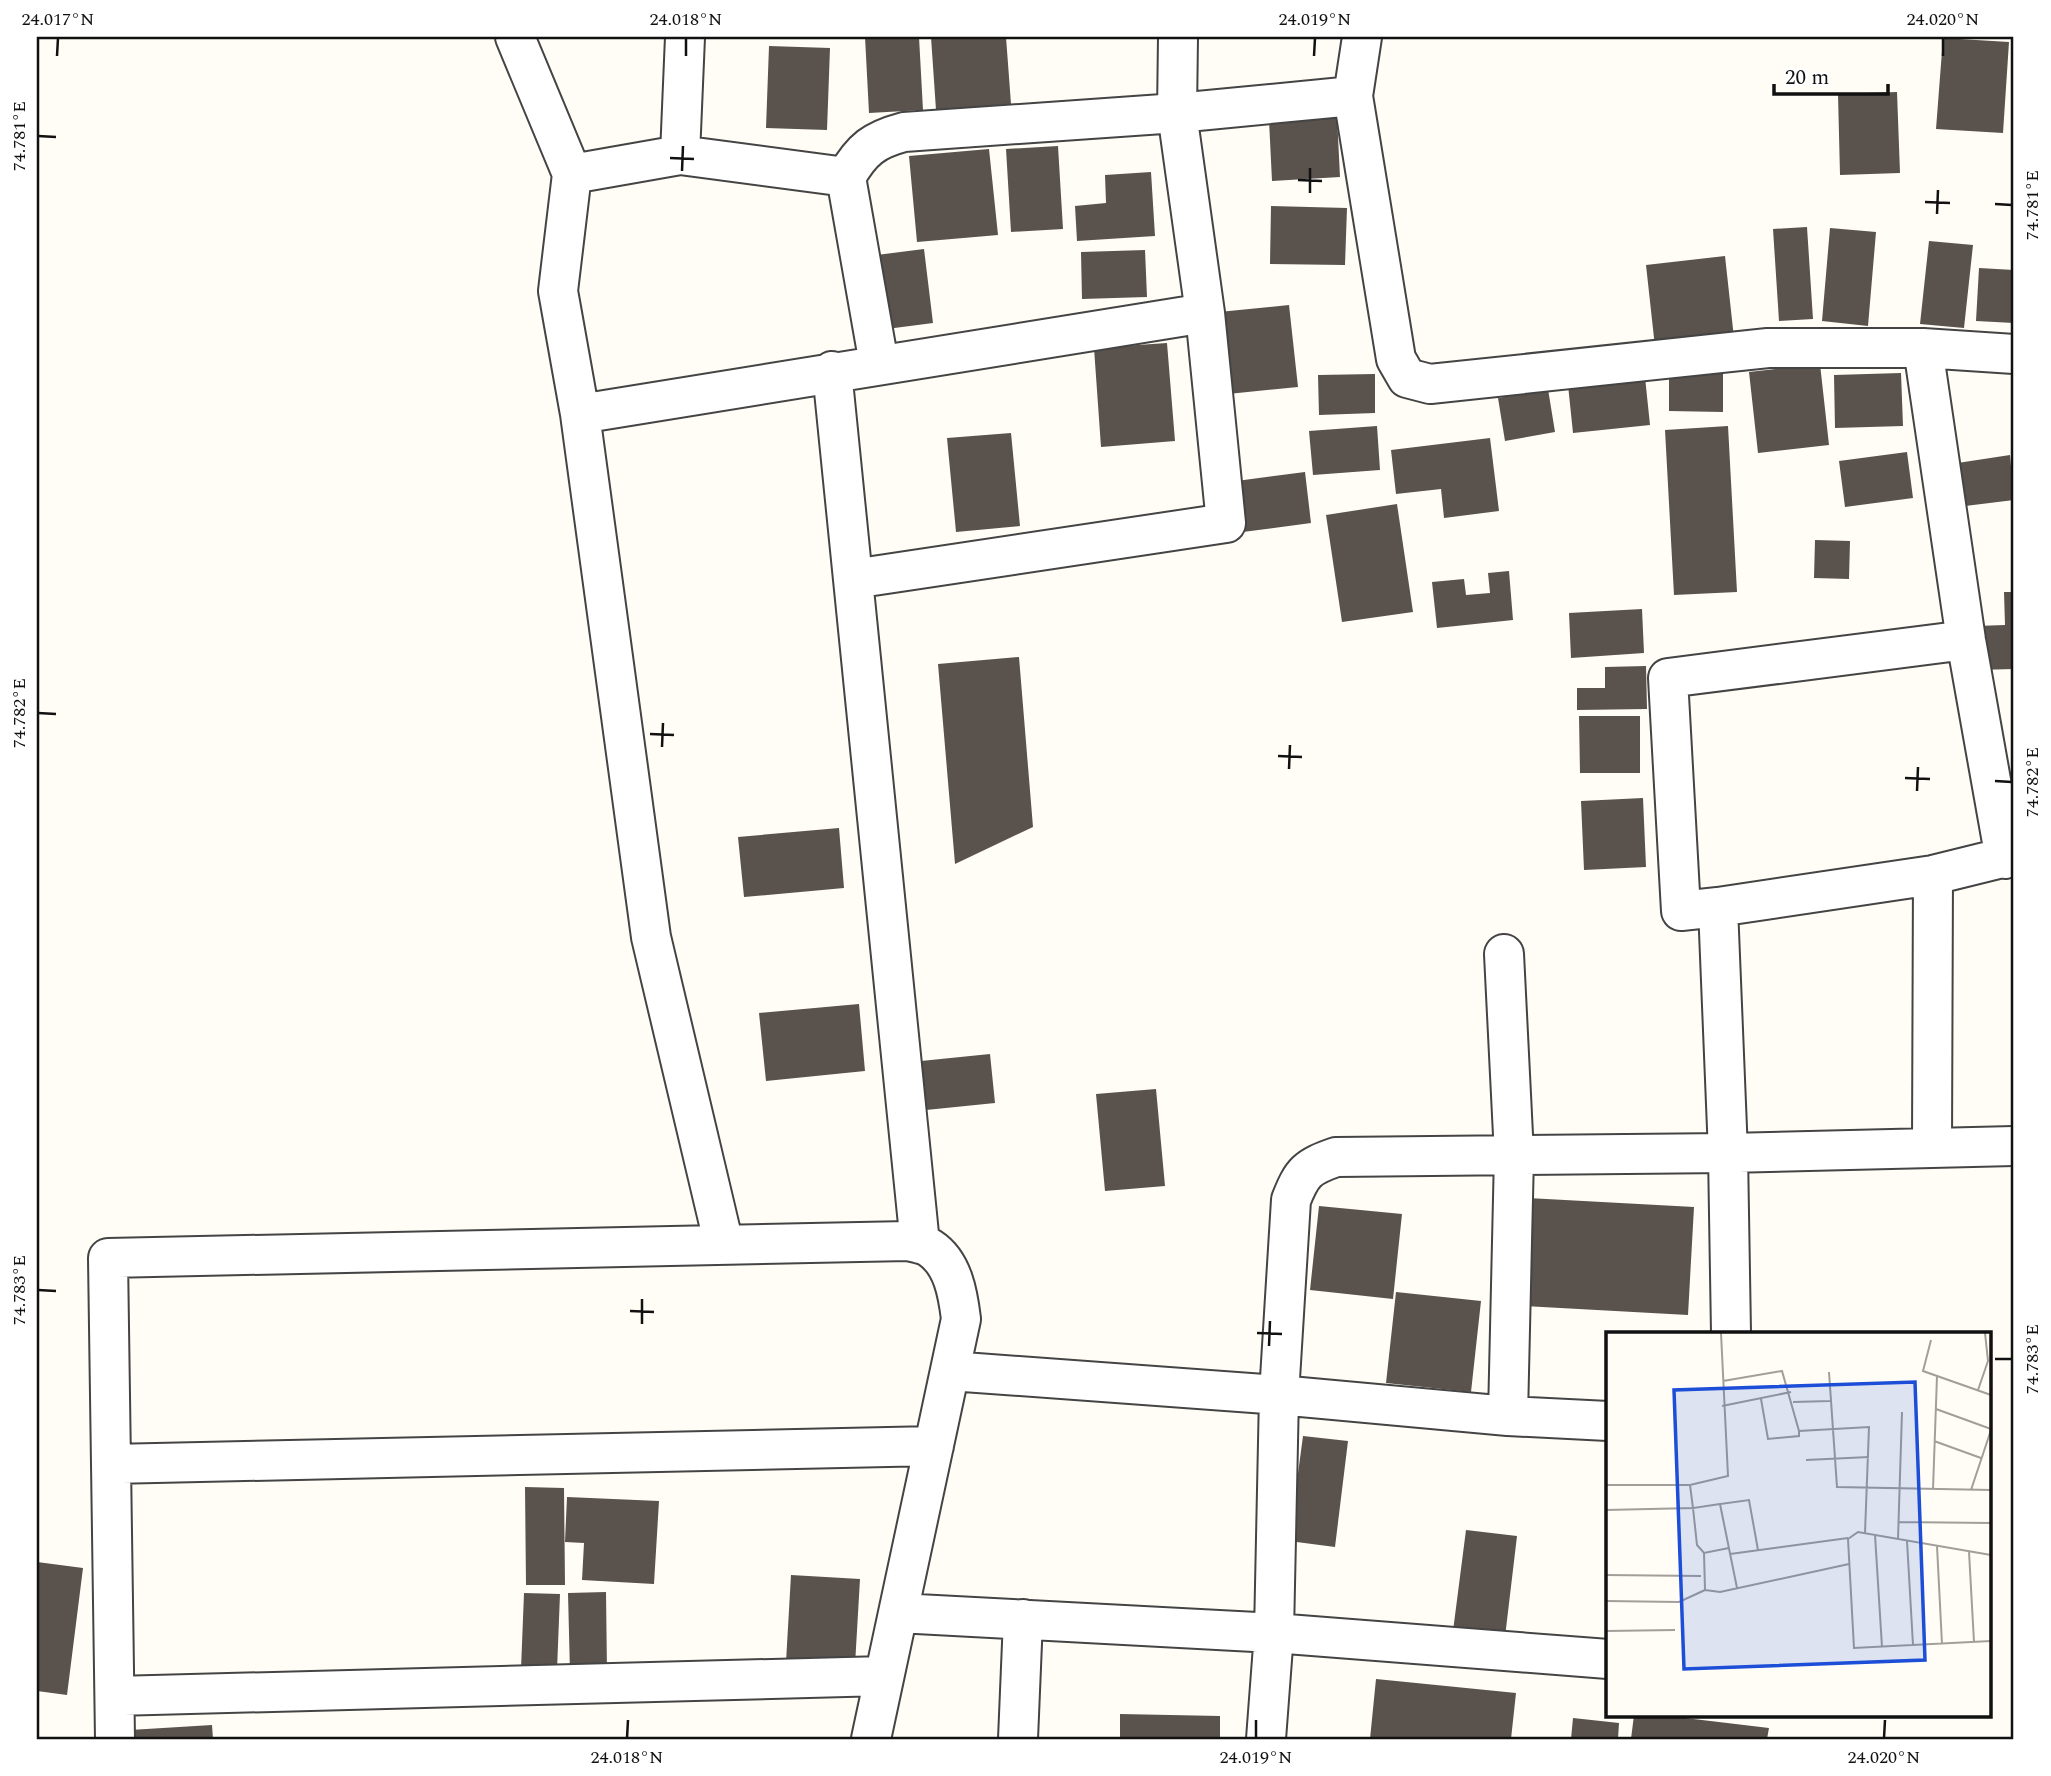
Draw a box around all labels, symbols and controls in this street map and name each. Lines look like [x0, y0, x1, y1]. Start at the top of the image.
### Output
text: 24.017°N [22, 6, 94, 33]
text: 24.018°N [650, 6, 722, 33]
text: 24.019°N [1279, 6, 1351, 33]
text: 24.020°N [1907, 6, 1979, 33]
scale bar [1774, 52, 1888, 96]
text: 20 m [1785, 62, 1829, 94]
text: 74.781°E [6, 101, 33, 171]
text: 74.781°E [2019, 170, 2046, 240]
text: 74.782°E [6, 678, 33, 748]
text: 74.782°E [2019, 747, 2046, 817]
text: 74.783°E [6, 1255, 33, 1325]
text: 74.783°E [2019, 1324, 2046, 1394]
inset map [1606, 1332, 1992, 1716]
text: 24.018°N [591, 1744, 663, 1771]
text: 24.019°N [1220, 1744, 1292, 1771]
text: 24.020°N [1848, 1744, 1920, 1771]

